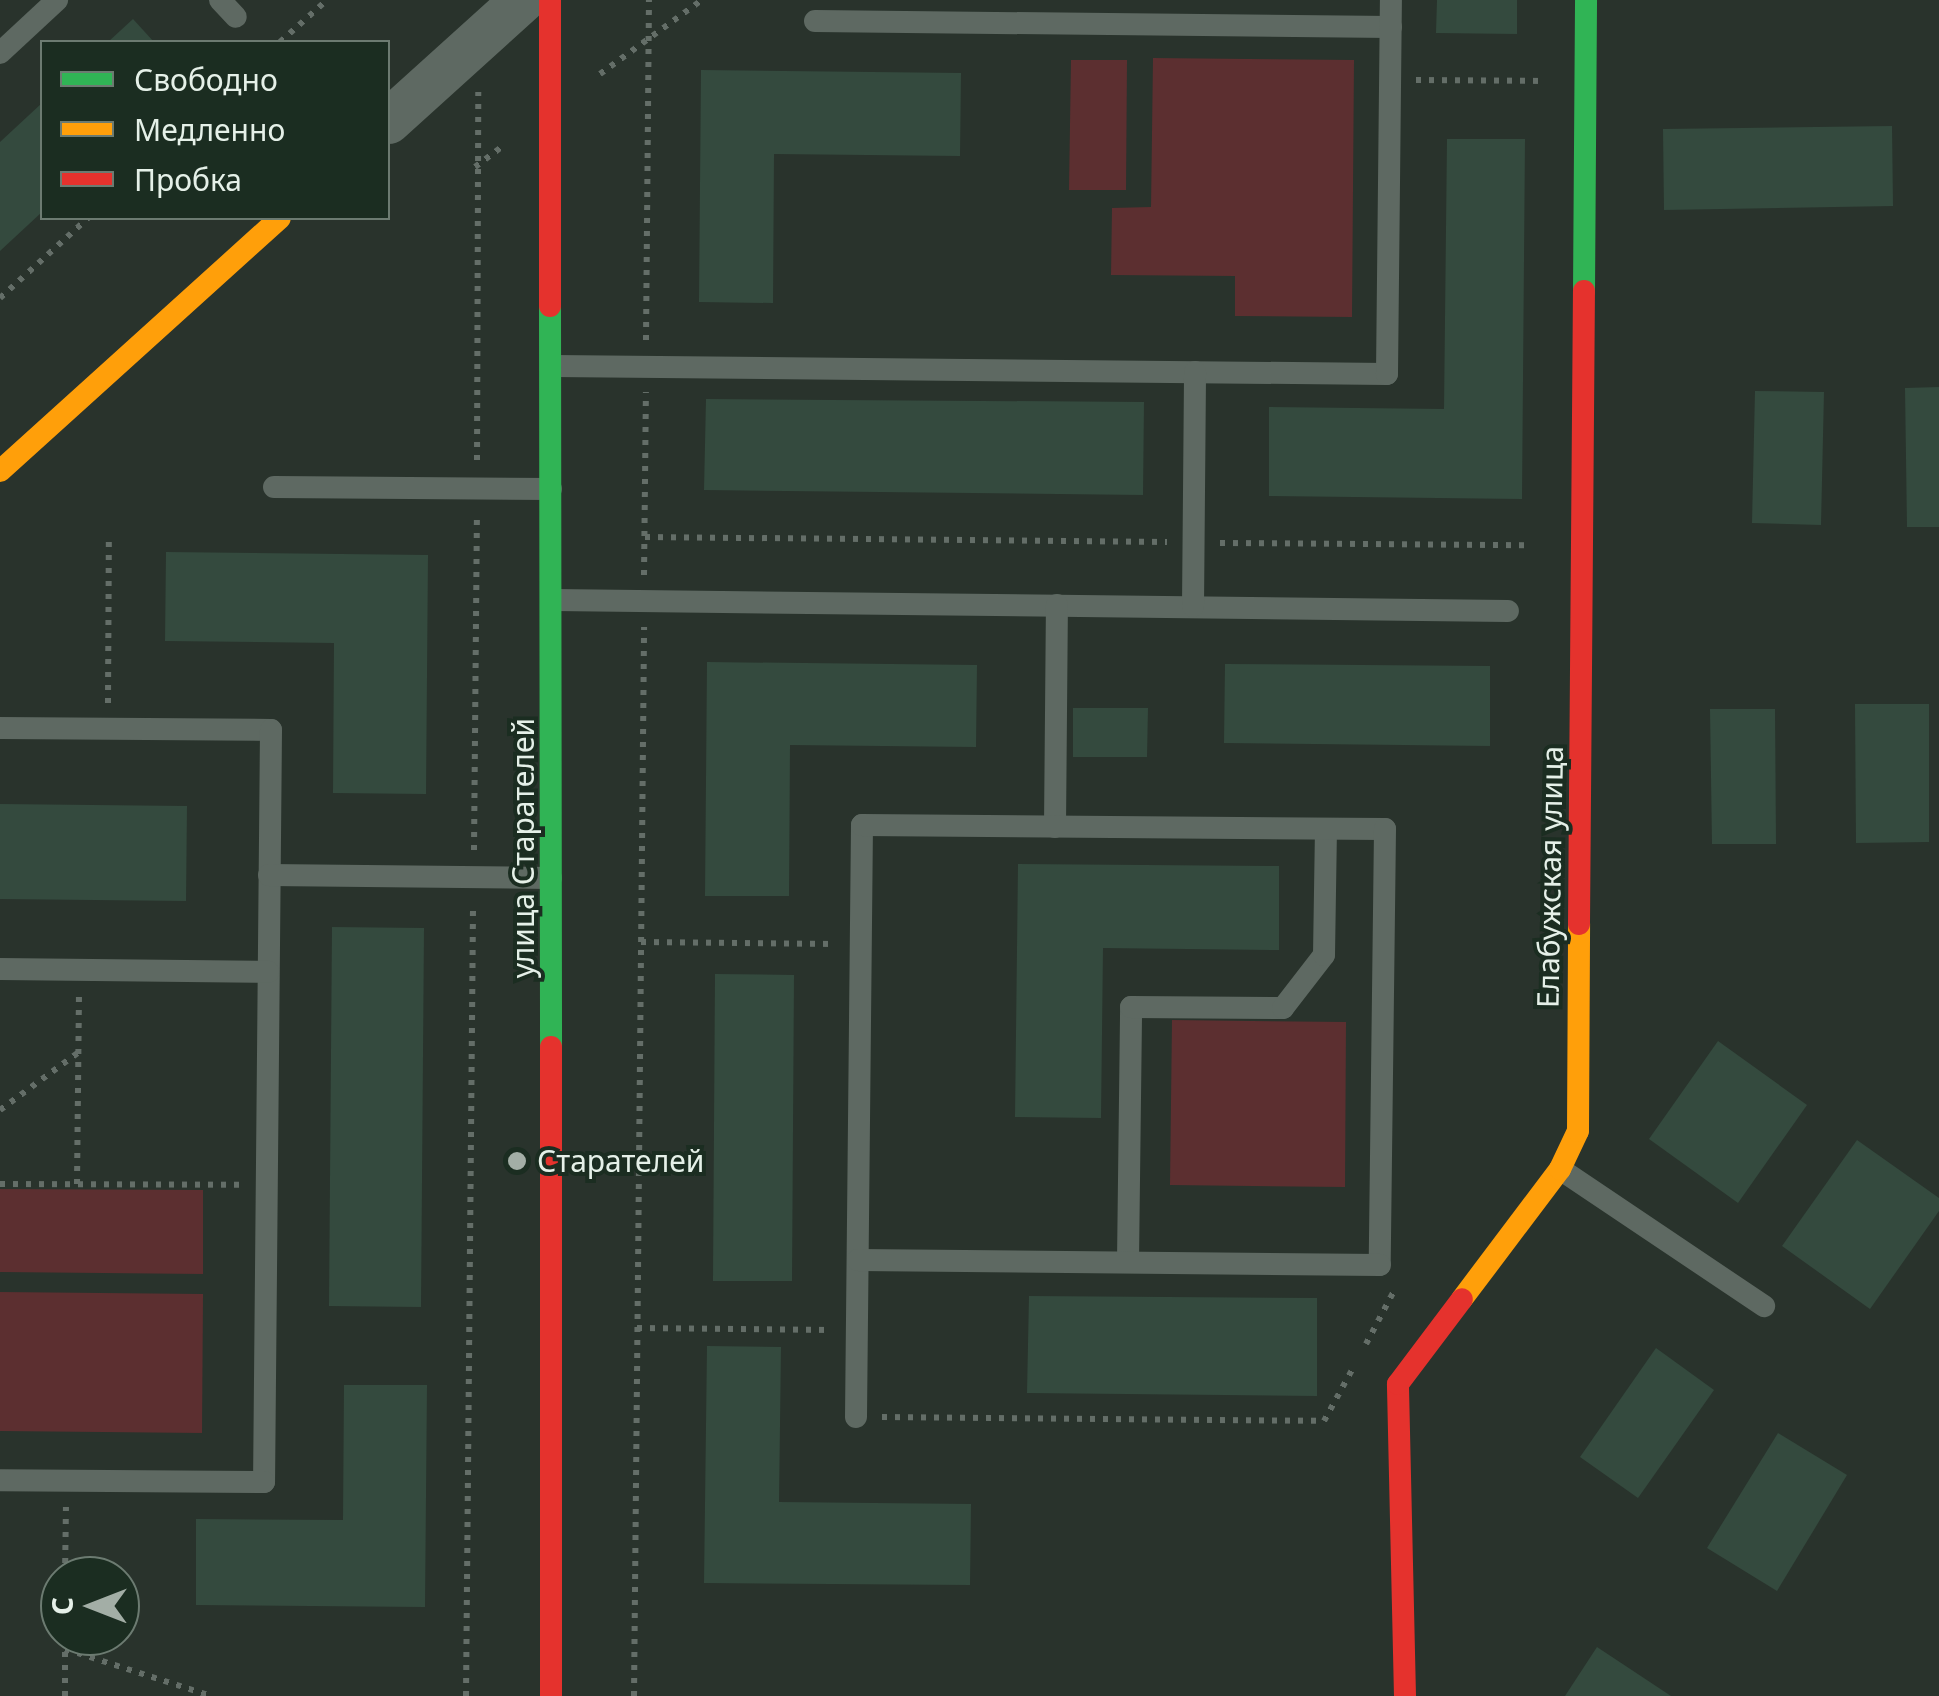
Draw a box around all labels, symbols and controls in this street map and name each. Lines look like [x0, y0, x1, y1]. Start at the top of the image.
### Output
legend [40, 40, 390, 220]
text: Свободно [134, 59, 278, 100]
text: Медленно [134, 109, 285, 150]
text: Пробка [134, 159, 242, 200]
street label: улица Старателей [505, 718, 541, 978]
street label: Елабужская улица [1530, 746, 1570, 1008]
place label: Старателей [537, 1143, 704, 1179]
marker: Старателей [506, 1150, 528, 1172]
north arrow [40, 1556, 140, 1656]
text: С [43, 1597, 81, 1615]

